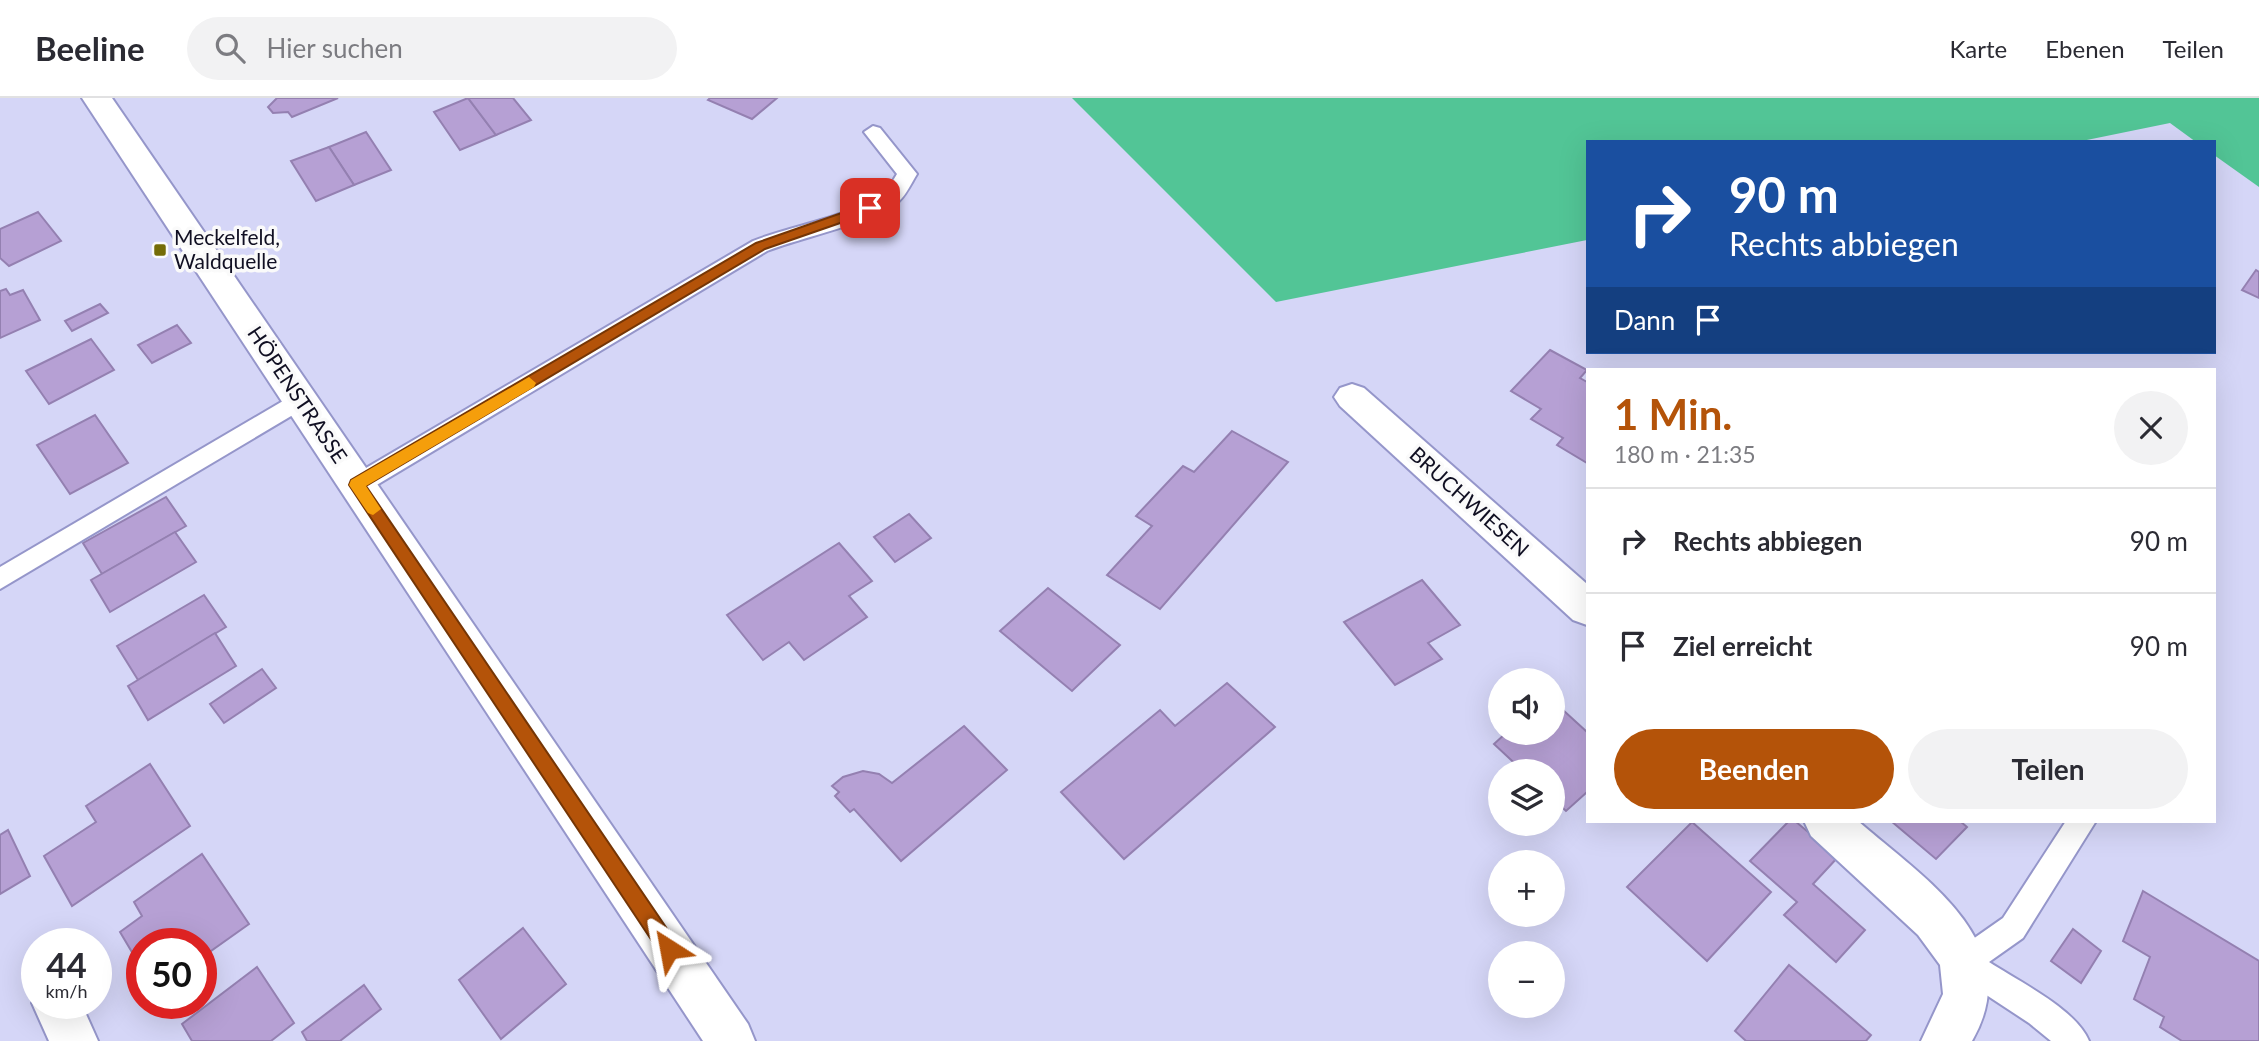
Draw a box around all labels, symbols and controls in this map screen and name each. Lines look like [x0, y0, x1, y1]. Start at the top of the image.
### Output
search box [187, 17, 677, 80]
text: Beeline [35, 28, 145, 68]
icon: search [211, 29, 249, 67]
text: Hier suchen [267, 32, 403, 64]
text: Karte [1950, 34, 2007, 63]
text: Ebenen [2045, 34, 2125, 63]
text: Teilen [2163, 34, 2224, 63]
text: 90 m [1729, 165, 1839, 223]
icon: right [1614, 168, 1705, 259]
pin [840, 178, 900, 238]
icon: arrive [851, 189, 889, 227]
place label: Meckelfeld, Waldquelle [174, 224, 280, 273]
text: Rechts abbiegen [1729, 224, 1959, 263]
marker: Meckelfeld, Waldquelle [152, 242, 168, 258]
icon: arrive [1689, 301, 1727, 339]
text: Dann [1614, 304, 1675, 336]
street label: HÖPENSTRASSE [243, 321, 353, 467]
text: 1 Min. [1614, 389, 1732, 439]
button: close [2114, 391, 2188, 465]
text: 180 m · 21:35 [1614, 440, 1756, 468]
street label: BRUCHWIESEN [1405, 441, 1535, 561]
icon: right [1614, 522, 1652, 560]
text: Rechts abbiegen [1673, 525, 1862, 557]
text: 90 m [2130, 525, 2188, 557]
icon: arrive [1614, 627, 1652, 665]
text: Ziel erreicht [1673, 630, 1812, 662]
text: 90 m [2130, 630, 2188, 662]
map controls [1488, 668, 1565, 1018]
button: sound [1488, 668, 1565, 745]
button: Beenden [1614, 729, 1894, 809]
button: Teilen [1908, 729, 2188, 809]
button: layers [1488, 759, 1565, 836]
button: + [1488, 850, 1565, 927]
position arrow [632, 912, 706, 986]
speed limit sign: 50 [126, 928, 217, 1019]
button: − [1488, 941, 1565, 1018]
text: 44 [46, 943, 87, 985]
text: km/h [45, 980, 88, 1002]

